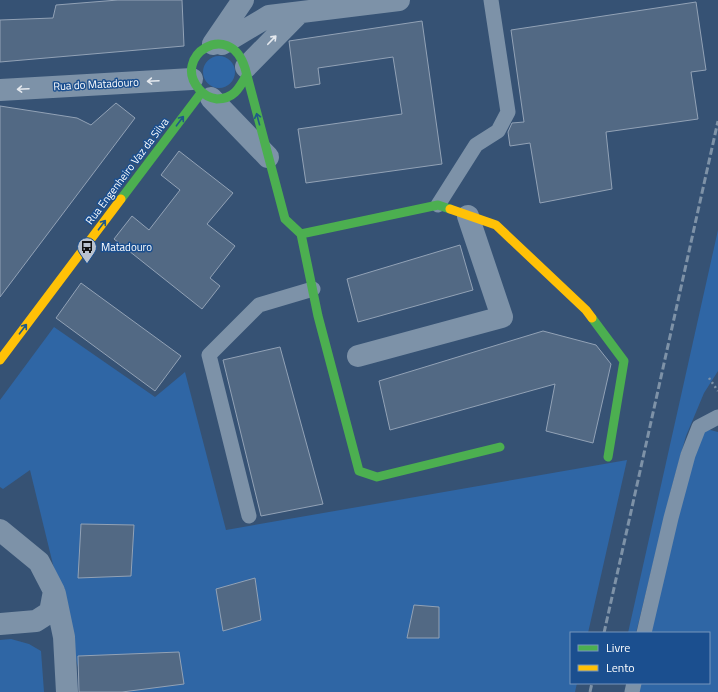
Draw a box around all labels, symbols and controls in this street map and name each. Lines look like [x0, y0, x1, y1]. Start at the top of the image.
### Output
one-way arrow [267, 35, 277, 45]
street label: Rua do Matadouro [53, 74, 139, 94]
one-way arrow [147, 77, 160, 85]
one-way arrow [17, 85, 30, 92]
one-way arrow [254, 113, 261, 126]
street label: Rua Engenheiro Vaz da Silva [82, 114, 173, 228]
one-way arrow [176, 116, 184, 127]
one-way arrow [98, 220, 106, 231]
bus stop icon: Matadouro [76, 236, 98, 264]
place label: Matadouro [101, 239, 152, 255]
one-way arrow [19, 323, 28, 334]
legend [570, 632, 710, 684]
text: Livre [606, 638, 630, 657]
text: Lento [606, 658, 635, 677]

